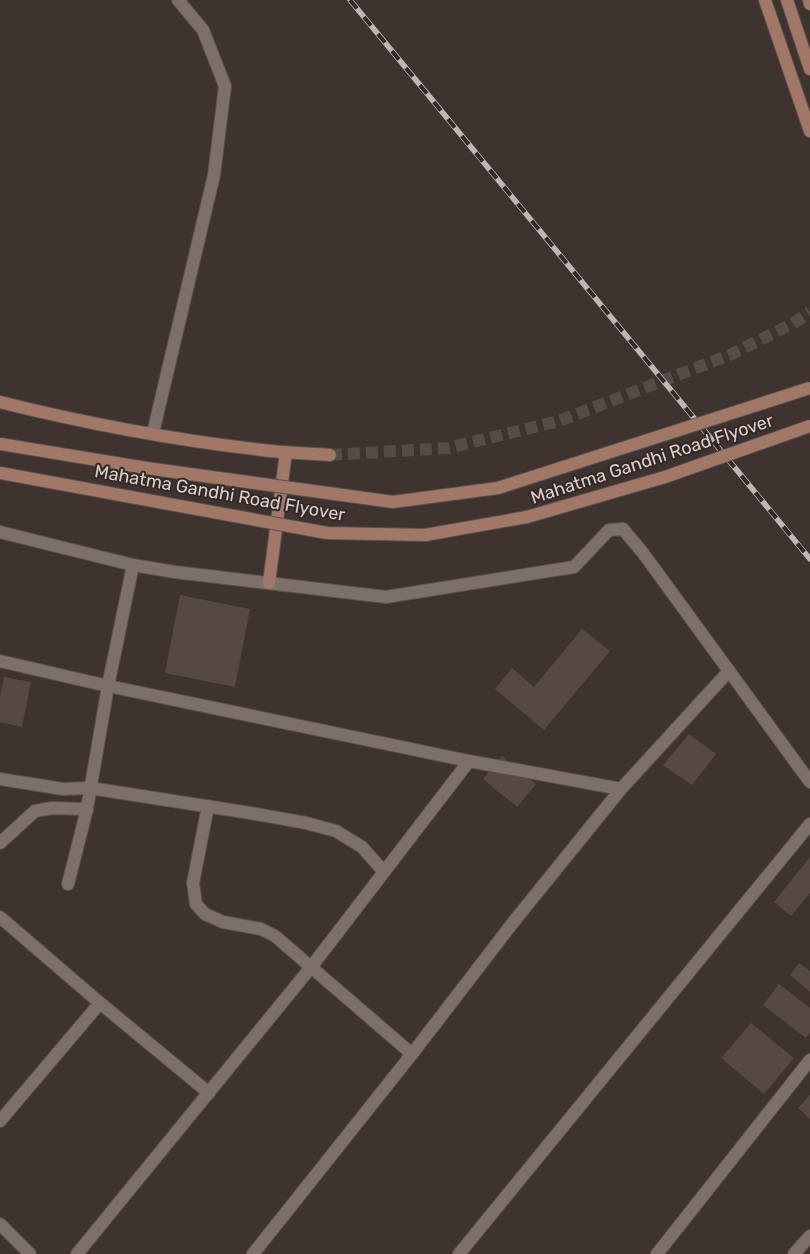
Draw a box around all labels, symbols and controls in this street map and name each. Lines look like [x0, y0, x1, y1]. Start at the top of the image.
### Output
street label: Mahatma Gandhi Road Flyover [528, 409, 776, 509]
street label: Mahatma Gandhi Road Flyover [93, 460, 347, 526]

